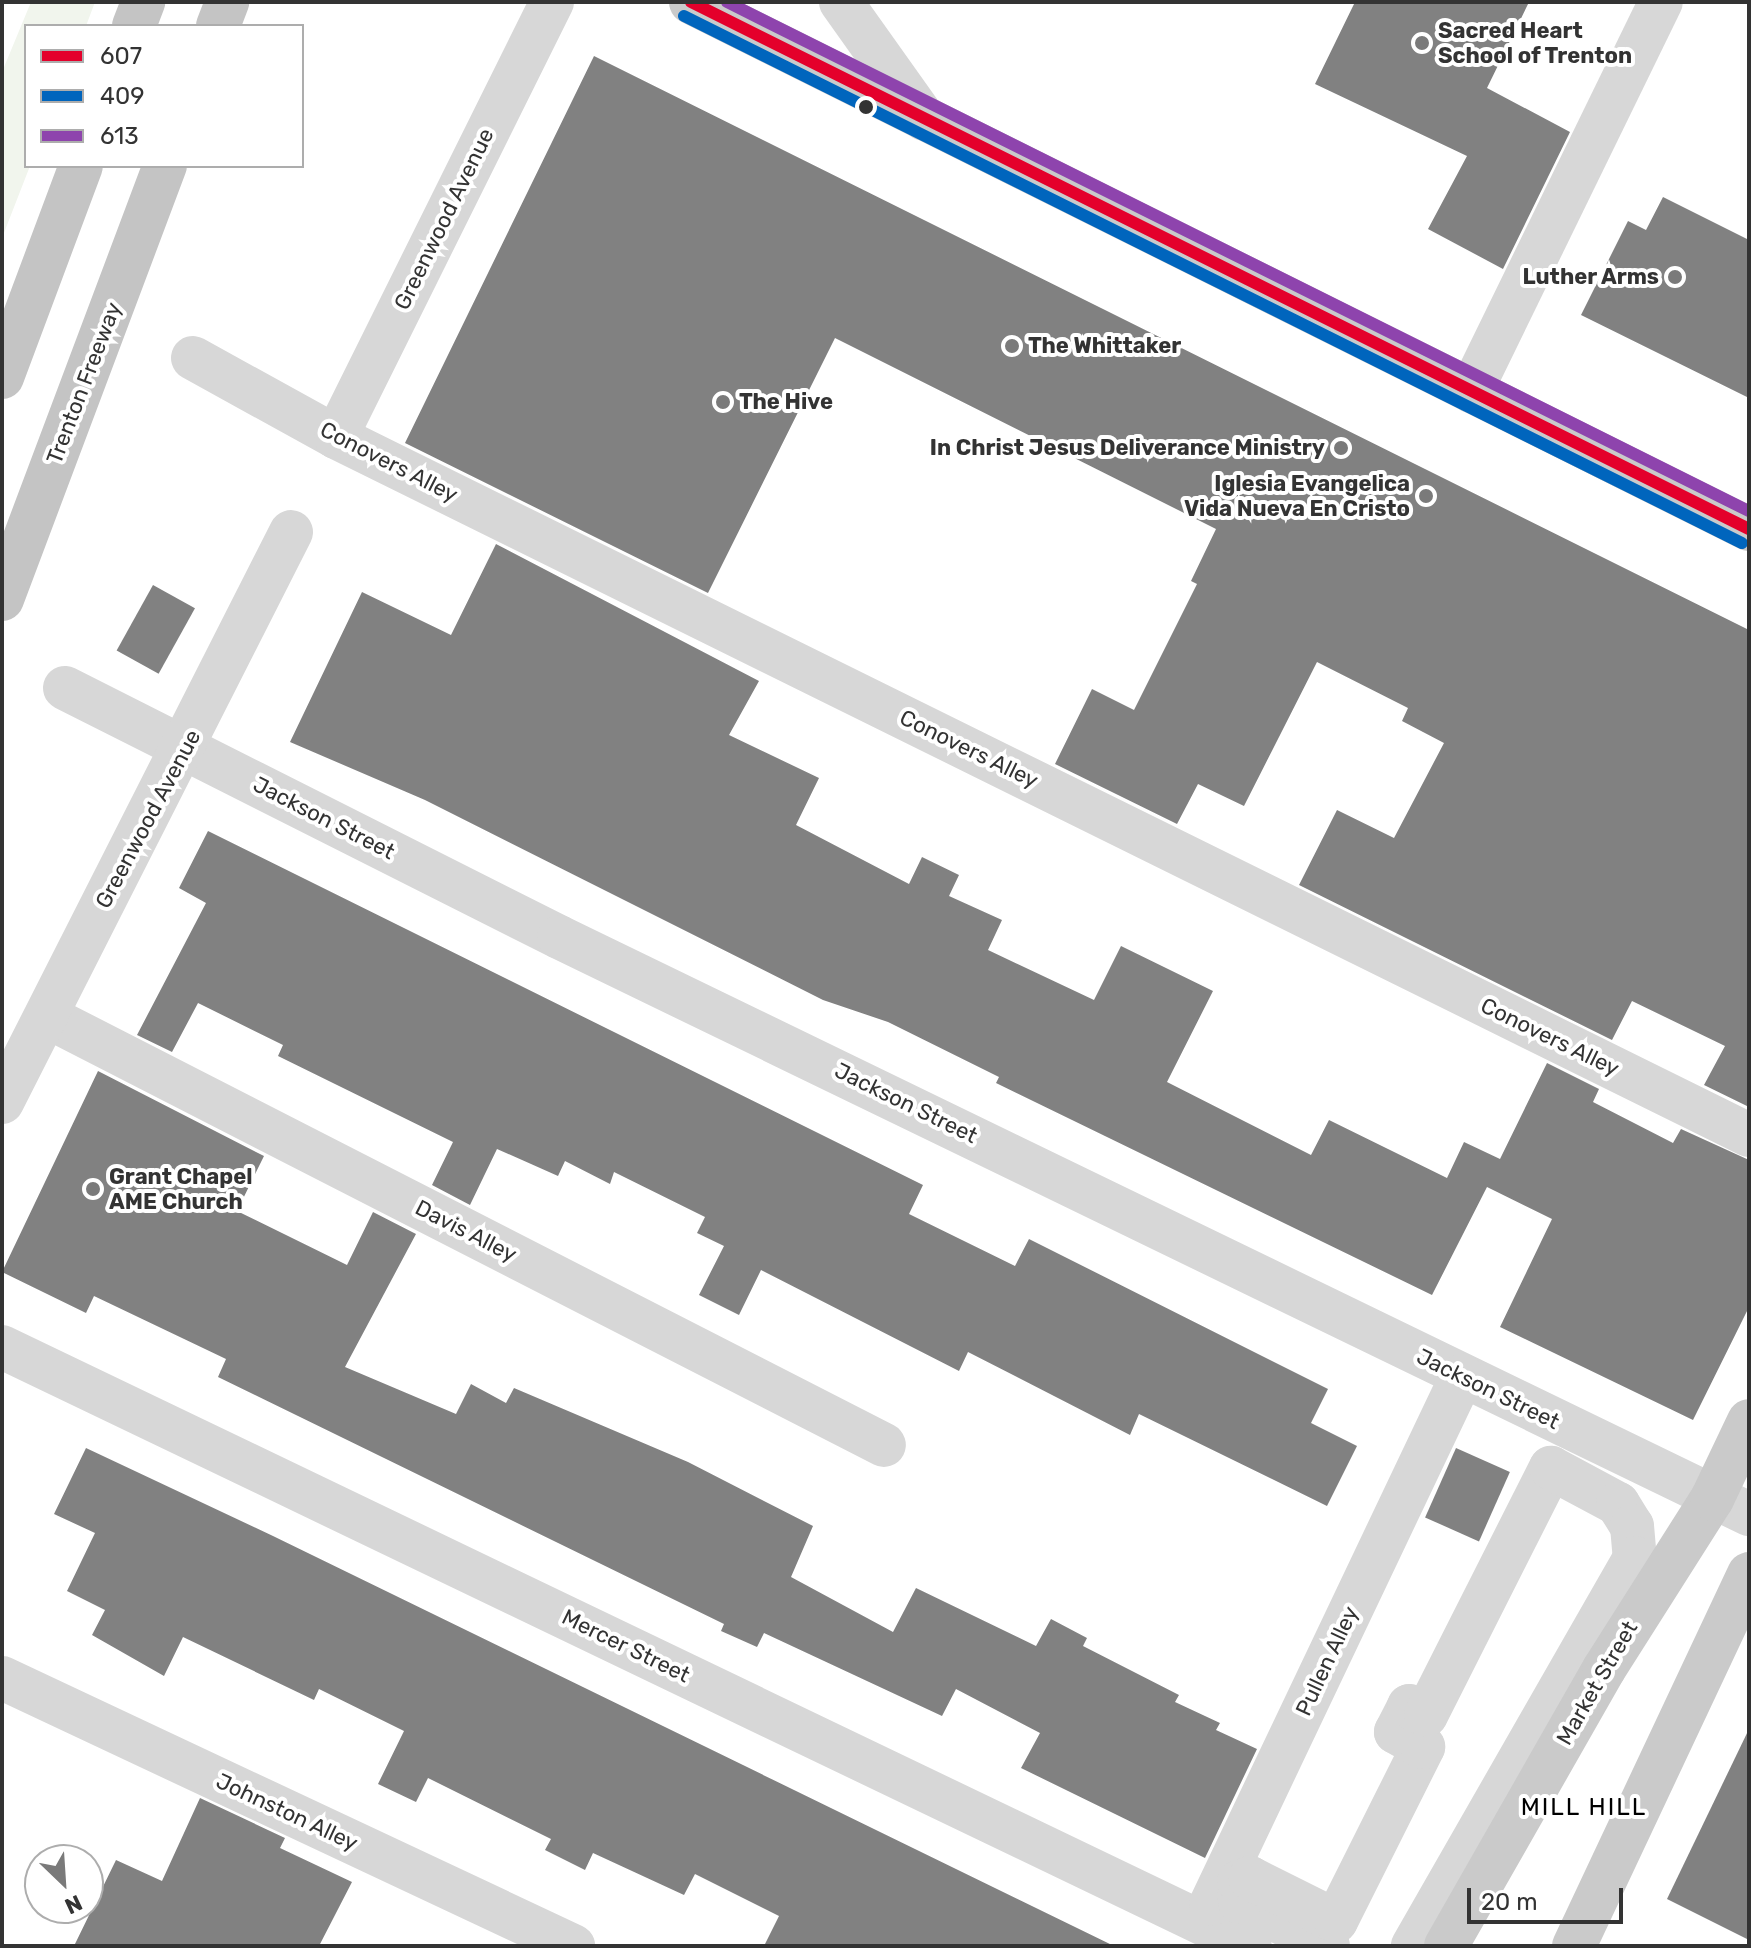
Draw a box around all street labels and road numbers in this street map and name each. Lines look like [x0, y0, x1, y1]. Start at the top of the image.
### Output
street label: Greenwood Avenue [389, 124, 499, 314]
street label: Trenton Freeway [41, 298, 127, 468]
street label: Conovers Alley [316, 416, 462, 508]
street label: Conovers Alley [895, 704, 1043, 794]
street label: Greenwood Avenue [90, 725, 206, 913]
street label: Jackson Street [249, 771, 399, 865]
street label: Conovers Alley [1476, 992, 1624, 1082]
street label: Jackson Street [830, 1057, 982, 1149]
street label: Davis Alley [411, 1194, 521, 1268]
street label: Jackson Street [1412, 1343, 1564, 1435]
street label: Pullen Alley [1290, 1602, 1364, 1720]
street label: Mercer Street [557, 1604, 695, 1688]
street label: Market Street [1551, 1616, 1643, 1750]
street label: Johnston Alley [212, 1768, 362, 1856]

